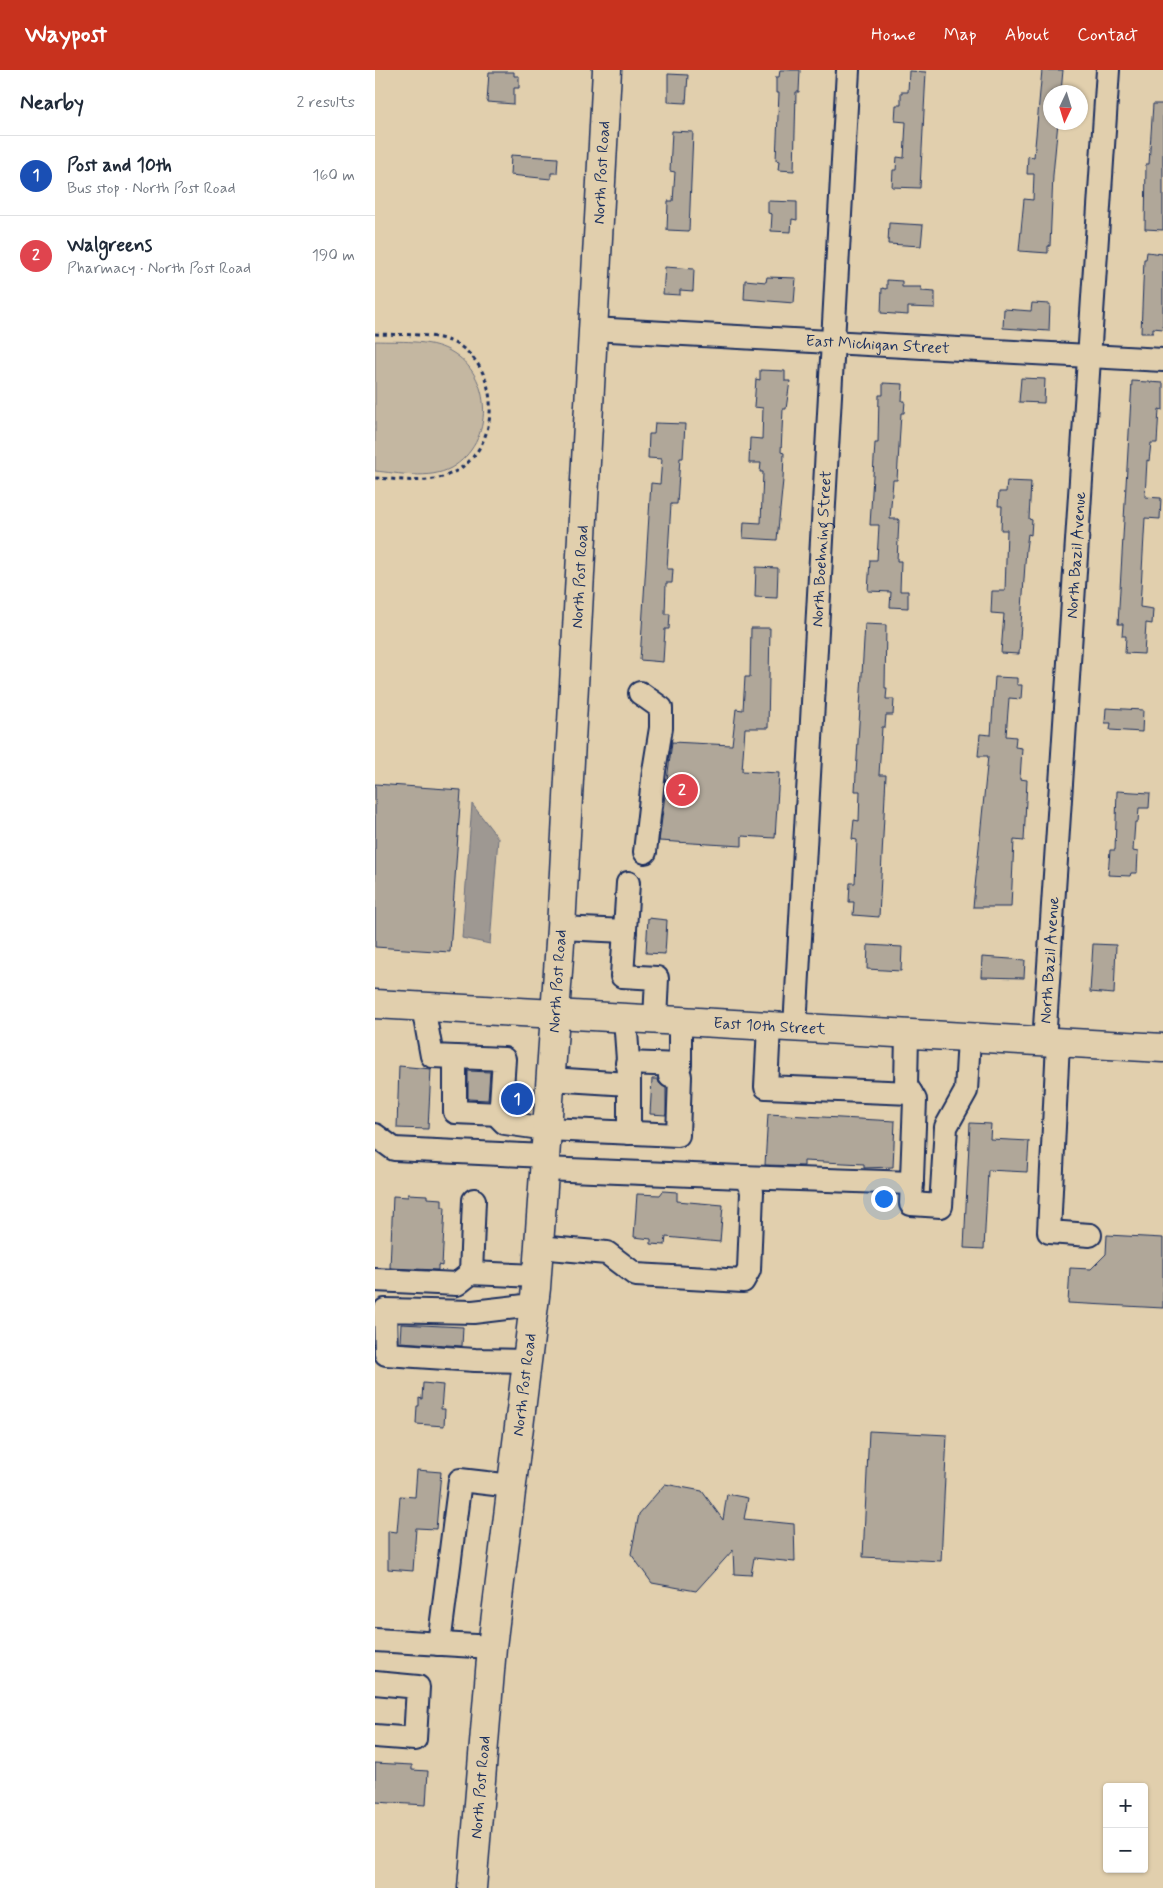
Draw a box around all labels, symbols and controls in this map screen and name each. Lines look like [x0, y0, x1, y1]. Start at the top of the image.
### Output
text: Waypost [25, 20, 107, 51]
text: Home [871, 23, 916, 47]
text: Map [944, 23, 977, 47]
text: About [1005, 23, 1049, 47]
text: Contact [1077, 23, 1138, 47]
north arrow [1043, 85, 1088, 130]
text: Nearby [20, 89, 84, 117]
text: 2 results [297, 92, 355, 113]
street label: North Post Road [588, 120, 615, 225]
text: Post and 10th [67, 153, 172, 178]
text: 1 [32, 165, 40, 186]
text: 160 m [312, 165, 355, 186]
text: Bus stop · North Post Road [67, 178, 236, 199]
text: Walgreens [67, 233, 152, 258]
text: 2 [32, 245, 40, 266]
text: 190 m [312, 245, 355, 266]
text: Pharmacy · North Post Road [67, 258, 251, 279]
street label: East Michigan Street [805, 330, 951, 359]
street label: North Boehning Street [807, 469, 836, 628]
street label: North Bazil Avenue [1061, 490, 1091, 619]
street label: North Post Road [567, 525, 593, 629]
pin: 2 [666, 771, 698, 809]
street label: North Bazil Avenue [1035, 896, 1064, 1024]
street label: North Post Road [543, 929, 571, 1034]
street label: East 10th Street [713, 1012, 827, 1040]
pin: 1 [501, 1080, 533, 1118]
your location [871, 1186, 897, 1212]
street label: North Post Road [507, 1332, 541, 1437]
street label: North Post Road [466, 1735, 495, 1840]
map controls [1103, 1783, 1148, 1873]
button: + [1103, 1783, 1148, 1828]
button: − [1103, 1828, 1148, 1873]

